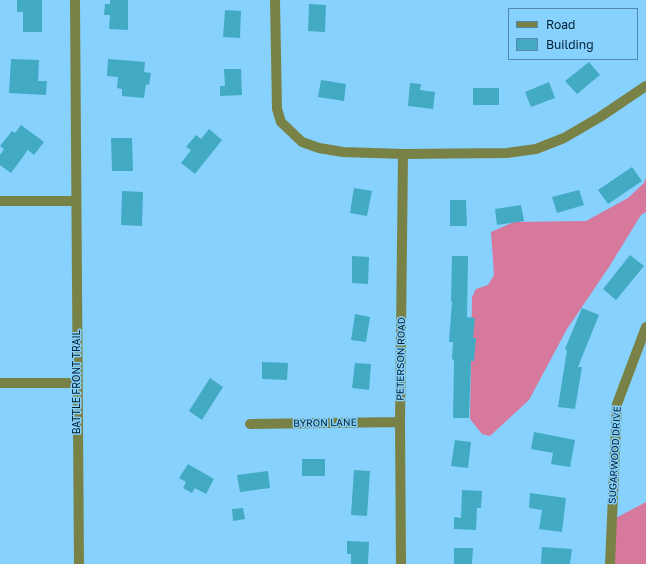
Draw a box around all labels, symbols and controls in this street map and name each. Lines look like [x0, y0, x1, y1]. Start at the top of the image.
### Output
legend [508, 8, 638, 60]
text: Road [546, 17, 575, 32]
text: Building [546, 37, 594, 52]
street label: PETERSON ROAD [394, 317, 408, 401]
street label: BATTLE FRONT TRAIL [71, 330, 83, 434]
street label: SUGARWOOD DRIVE [606, 406, 624, 504]
street label: BYRON LANE [293, 416, 357, 430]

